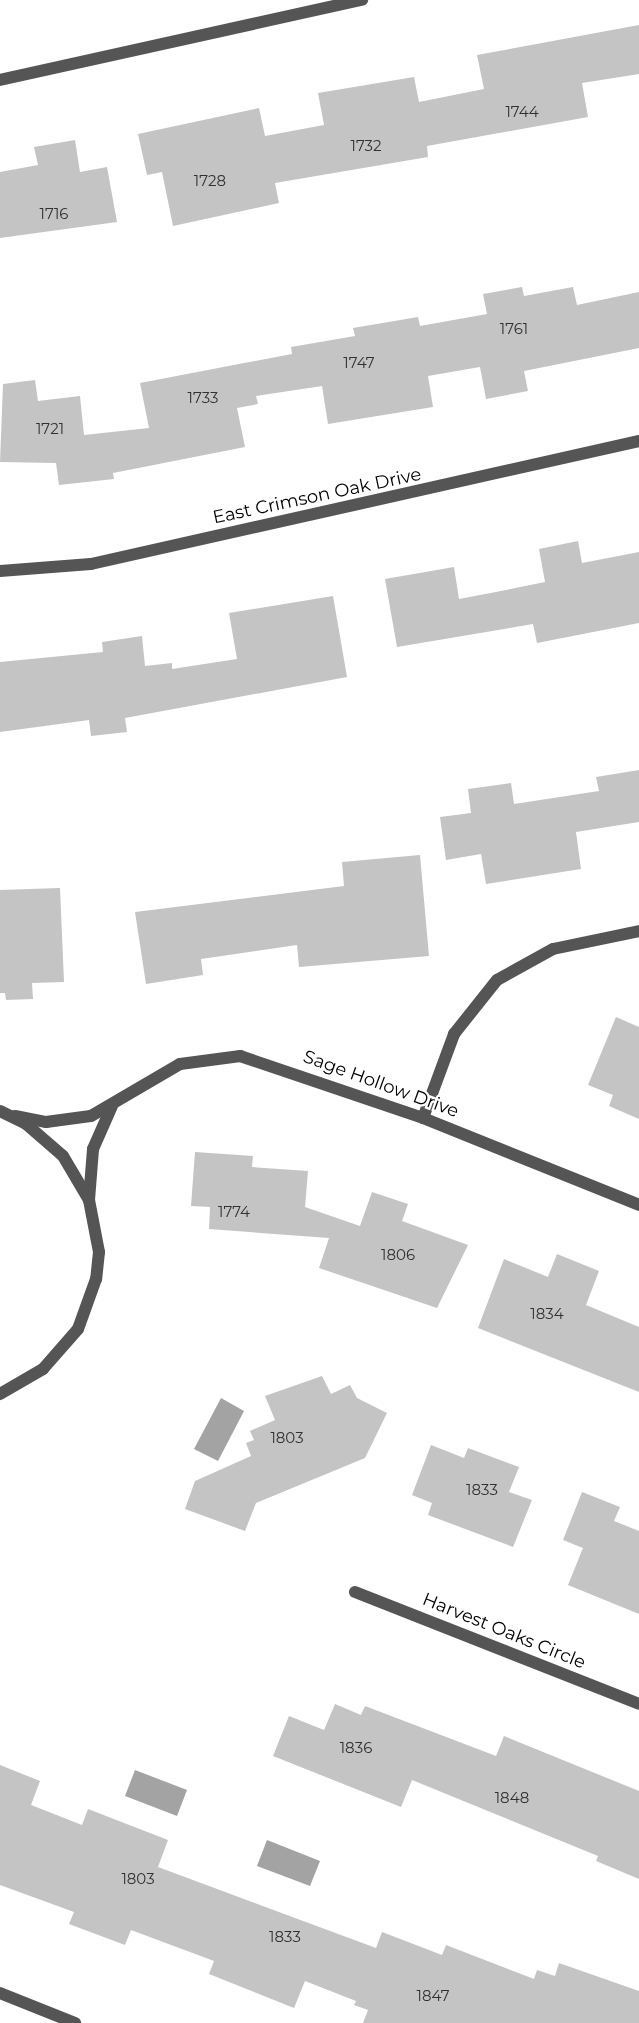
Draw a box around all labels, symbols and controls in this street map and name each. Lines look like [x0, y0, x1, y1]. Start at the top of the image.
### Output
house number: 1744 [505, 103, 539, 121]
house number: 1732 [350, 137, 382, 155]
house number: 1728 [194, 172, 226, 190]
house number: 1716 [40, 205, 68, 223]
house number: 1761 [500, 320, 528, 338]
house number: 1747 [343, 354, 375, 372]
house number: 1733 [188, 389, 218, 407]
house number: 1721 [36, 420, 64, 438]
street label: East Crimson Oak Drive [211, 463, 423, 529]
street label: Sage Hollow Drive [300, 1046, 462, 1122]
house number: 1774 [218, 1203, 250, 1221]
house number: 1806 [381, 1246, 415, 1264]
house number: 1834 [530, 1305, 564, 1323]
house number: 1803 [270, 1429, 304, 1447]
house number: 1833 [466, 1481, 498, 1499]
street label: Harvest Oaks Circle [419, 1588, 589, 1674]
house number: 1836 [340, 1739, 372, 1757]
house number: 1848 [495, 1789, 529, 1807]
house number: 1803 [121, 1870, 155, 1888]
house number: 1833 [269, 1928, 301, 1946]
house number: 1847 [417, 1987, 449, 2005]

